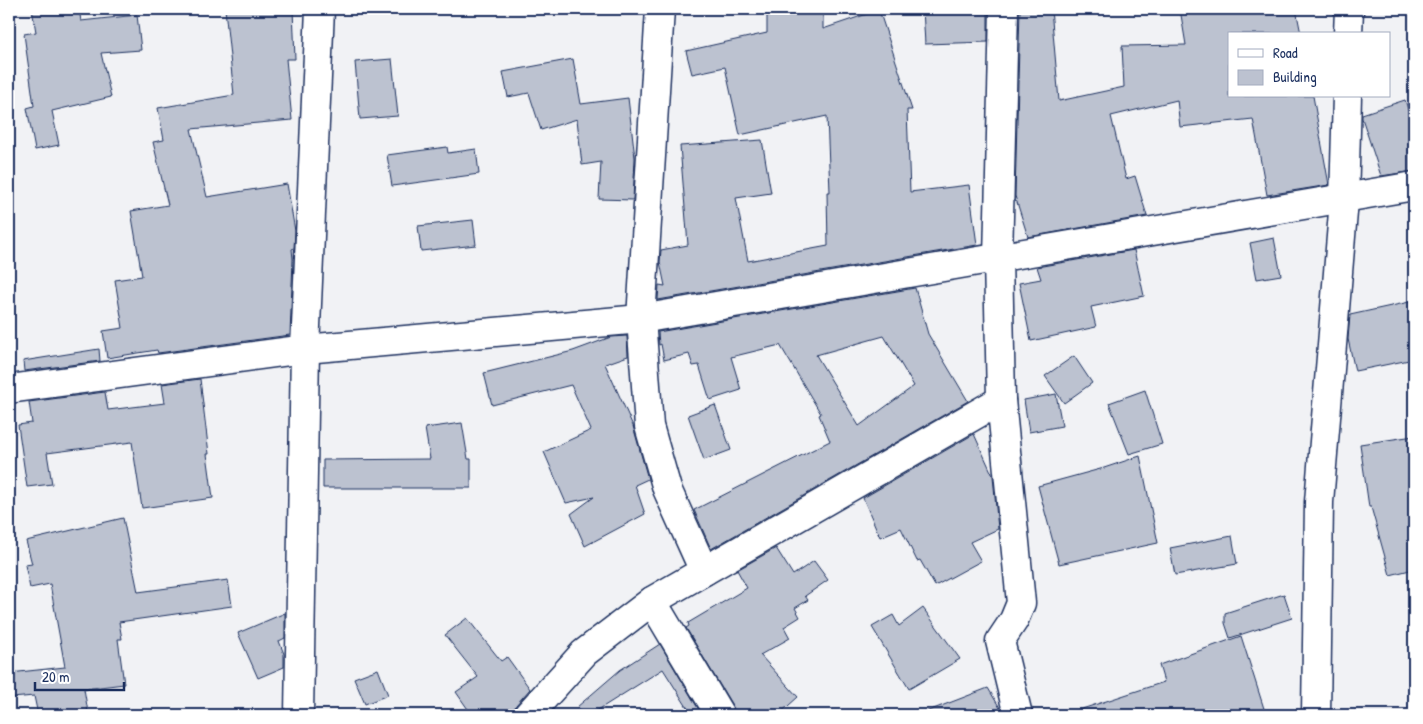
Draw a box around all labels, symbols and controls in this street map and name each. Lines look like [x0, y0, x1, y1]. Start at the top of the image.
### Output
legend [1228, 32, 1390, 98]
text: Road [1273, 42, 1298, 63]
text: Building [1273, 66, 1317, 87]
scale bar [35, 659, 124, 691]
text: 20 m [42, 666, 69, 687]

